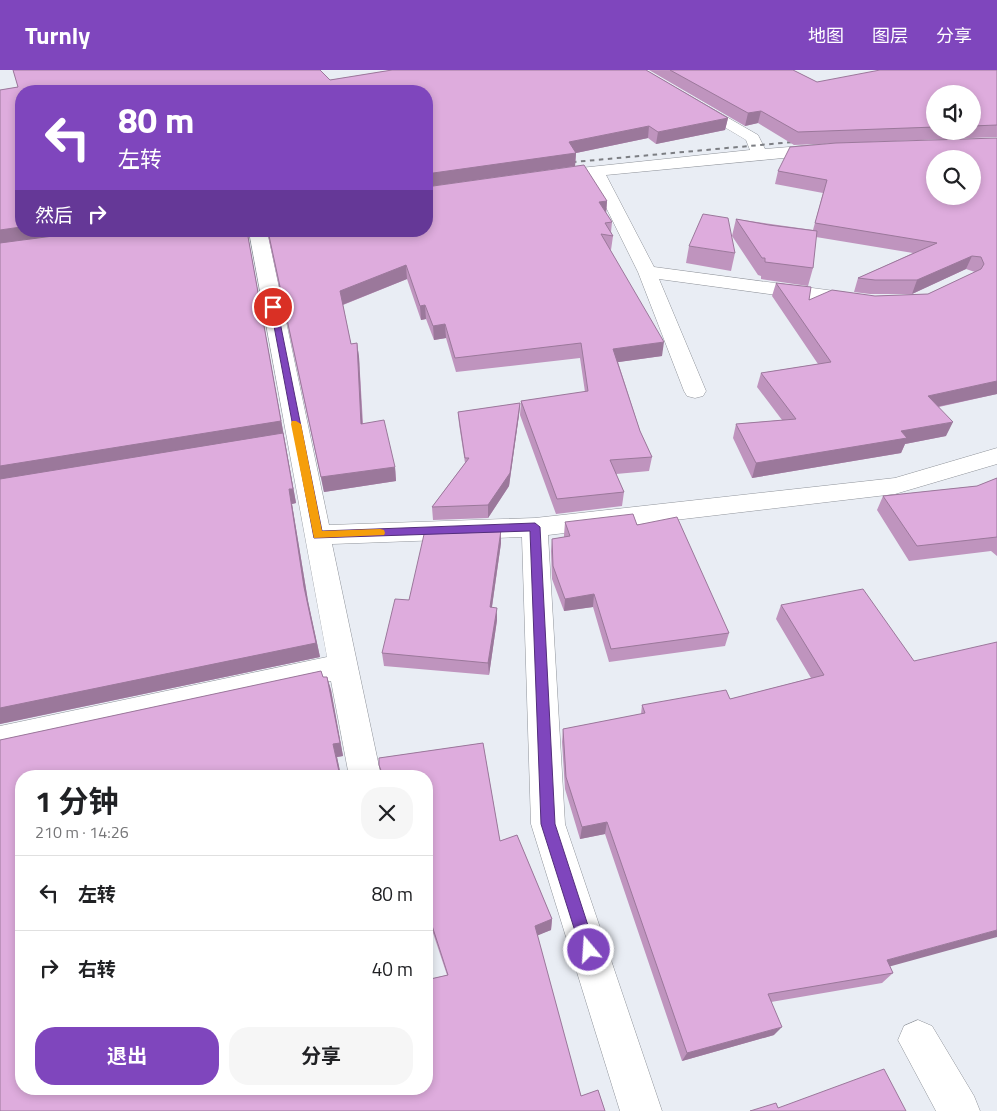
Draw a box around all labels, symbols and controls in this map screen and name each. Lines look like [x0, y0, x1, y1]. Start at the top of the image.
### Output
text: Turnly [25, 17, 90, 53]
text: 地图 [808, 22, 844, 49]
text: 图层 [872, 22, 908, 49]
text: 分享 [936, 22, 972, 49]
map controls [926, 85, 981, 205]
button: sound [926, 85, 981, 140]
text: 80 m [118, 93, 194, 147]
icon: left [35, 105, 100, 170]
text: 左转 [118, 142, 162, 176]
button: search [926, 150, 981, 205]
text: 然后 [35, 200, 73, 229]
icon: right [83, 200, 111, 228]
pin [252, 286, 294, 328]
icon: arrive [259, 293, 287, 321]
text: 1 分钟 [35, 778, 118, 824]
button: close [361, 787, 413, 839]
text: 210 m · 14:26 [35, 820, 129, 844]
icon: left [35, 879, 63, 907]
text: 左转 [78, 879, 116, 908]
text: 80 m [372, 879, 413, 908]
position arrow [562, 923, 614, 975]
icon: right [35, 954, 63, 982]
text: 右转 [78, 954, 116, 983]
text: 40 m [372, 954, 413, 983]
button: 退出 [35, 1027, 219, 1085]
button: 分享 [229, 1027, 413, 1085]

